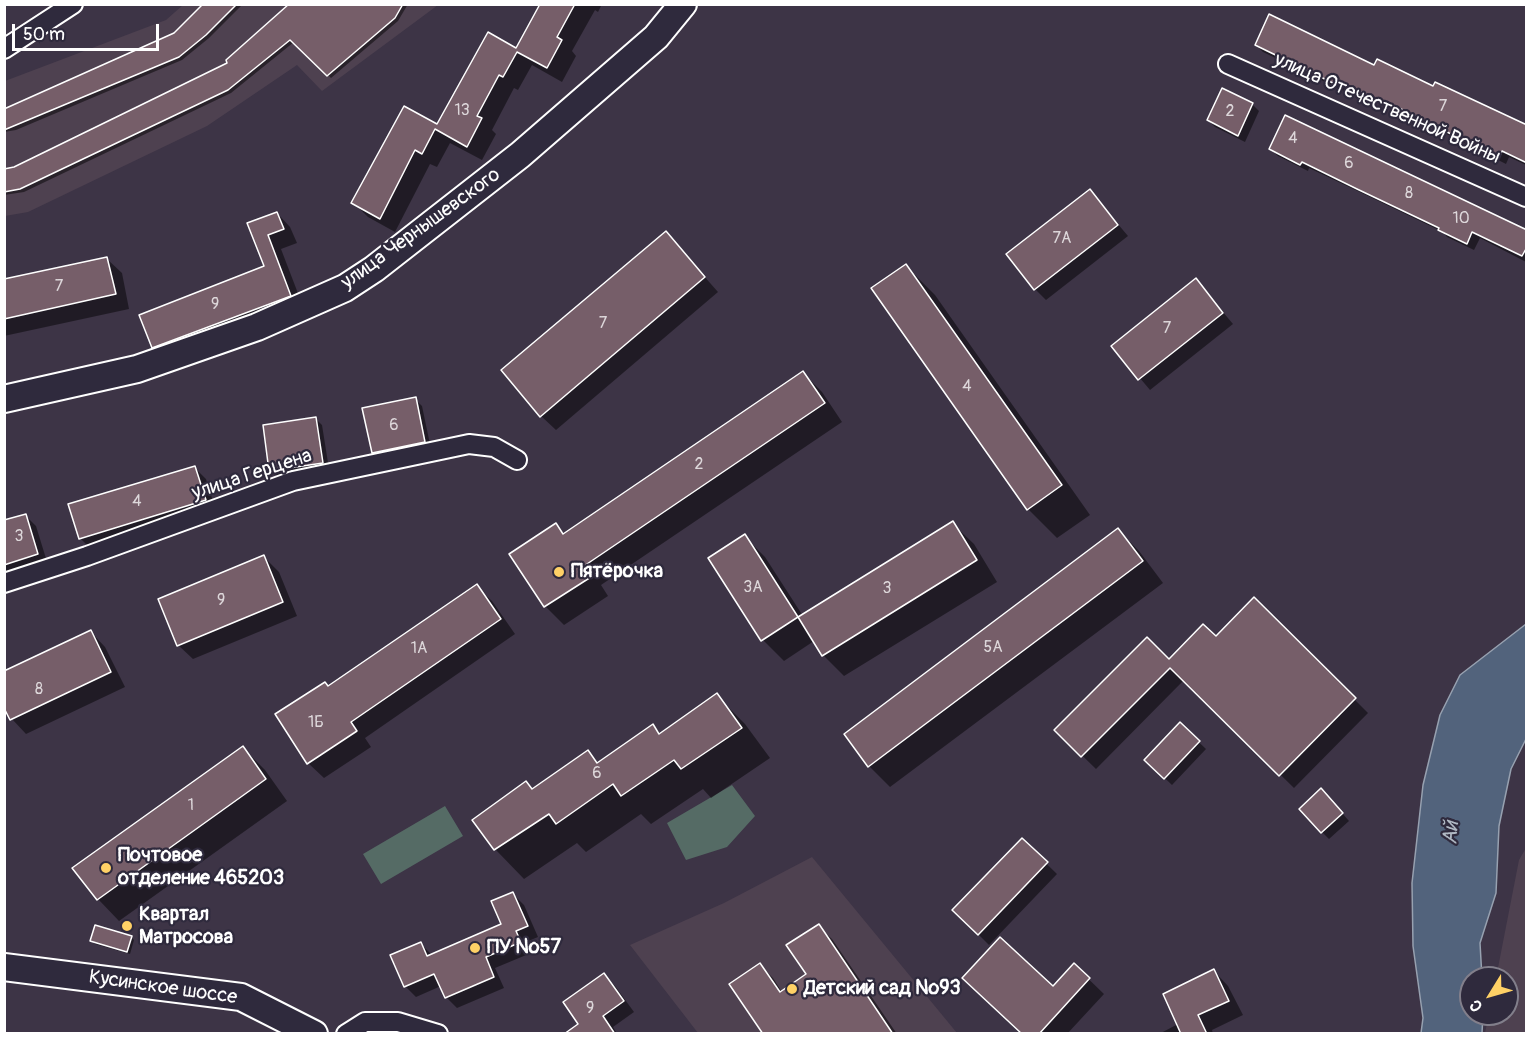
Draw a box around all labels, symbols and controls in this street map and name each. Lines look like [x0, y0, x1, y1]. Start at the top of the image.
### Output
scale bar [15, 12, 162, 50]
text: 50 m [23, 23, 65, 46]
street label: улица Отечественной Войны [1270, 48, 1504, 170]
house number: 7 [1439, 97, 1447, 117]
house number: 13 [454, 101, 470, 121]
house number: 2 [1226, 102, 1234, 122]
house number: 4 [1288, 129, 1298, 149]
house number: 6 [1344, 154, 1354, 174]
street label: улица Чернышевского [337, 163, 505, 295]
house number: 8 [1405, 184, 1413, 204]
house number: 10 [1452, 209, 1470, 229]
house number: 7А [1053, 229, 1071, 249]
house number: 7 [55, 277, 63, 297]
house number: 9 [211, 295, 219, 315]
house number: 7 [599, 314, 607, 334]
house number: 7 [1163, 319, 1171, 339]
house number: 4 [962, 377, 972, 397]
house number: 6 [389, 416, 399, 436]
street label: улица Герцена [189, 444, 315, 506]
house number: 2 [695, 455, 703, 475]
house number: 4 [132, 492, 142, 512]
house number: 3 [15, 527, 23, 547]
place label: Пятёрочка [571, 560, 663, 584]
marker: Пятёрочка [552, 565, 566, 579]
house number: 3А [743, 578, 763, 598]
house number: 3 [883, 579, 891, 599]
house number: 9 [217, 591, 225, 611]
house number: 5А [983, 638, 1003, 658]
house number: 1А [411, 639, 427, 659]
house number: 8 [35, 680, 43, 700]
house number: 1Б [308, 713, 324, 733]
house number: 6 [592, 764, 602, 784]
house number: 1 [188, 796, 194, 816]
water label: Ай [1439, 821, 1465, 845]
place label: Почтовое отделение 465203 [118, 844, 284, 891]
marker: Почтовое отделение 465203 [99, 861, 113, 875]
place label: Квартал Матросова [139, 903, 233, 950]
marker: Квартал Матросова [120, 919, 134, 933]
place label: ПУ №57 [487, 936, 561, 960]
marker: ПУ №57 [468, 941, 482, 955]
street label: Кусинское шоссе [87, 966, 239, 1010]
north arrow [1459, 966, 1519, 1026]
place label: Детский сад №93 [804, 977, 961, 1001]
marker: Детский сад №93 [785, 982, 799, 996]
text: С [1465, 996, 1487, 1016]
house number: 9 [586, 999, 594, 1019]

